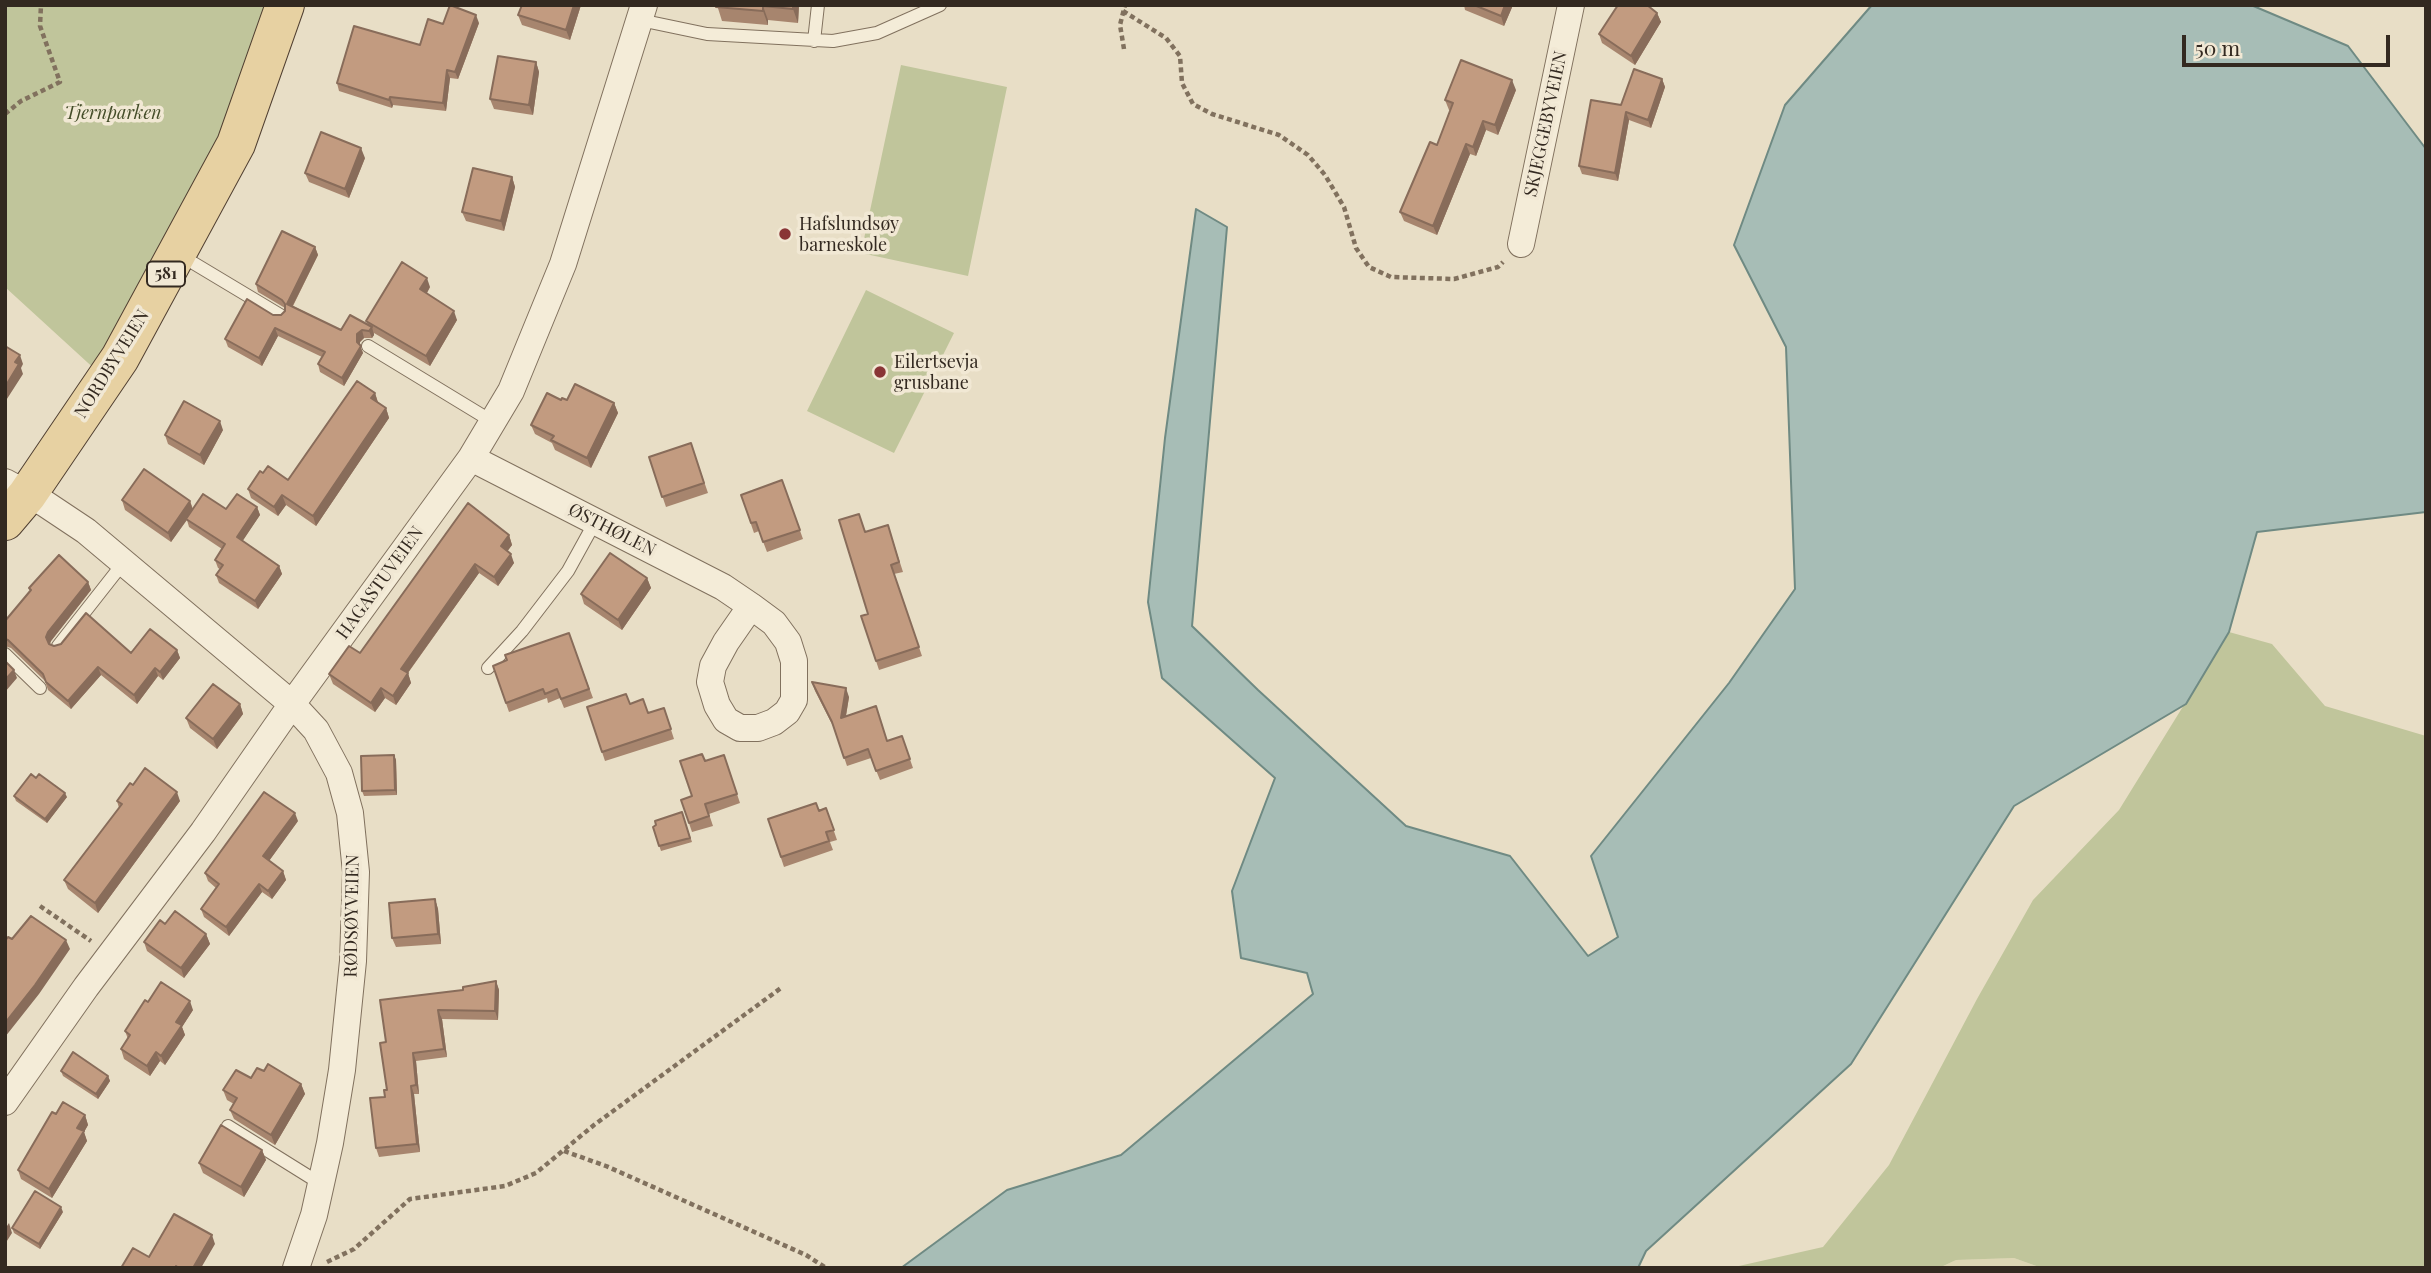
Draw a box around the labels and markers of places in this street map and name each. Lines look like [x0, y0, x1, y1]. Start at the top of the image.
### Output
place label: Hafslundsøy barneskole [799, 213, 899, 256]
marker: Hafslundsøy barneskole [777, 226, 793, 242]
place label: Eilertsevja grusbane [894, 351, 978, 394]
marker: Eilertsevja grusbane [872, 364, 888, 380]

